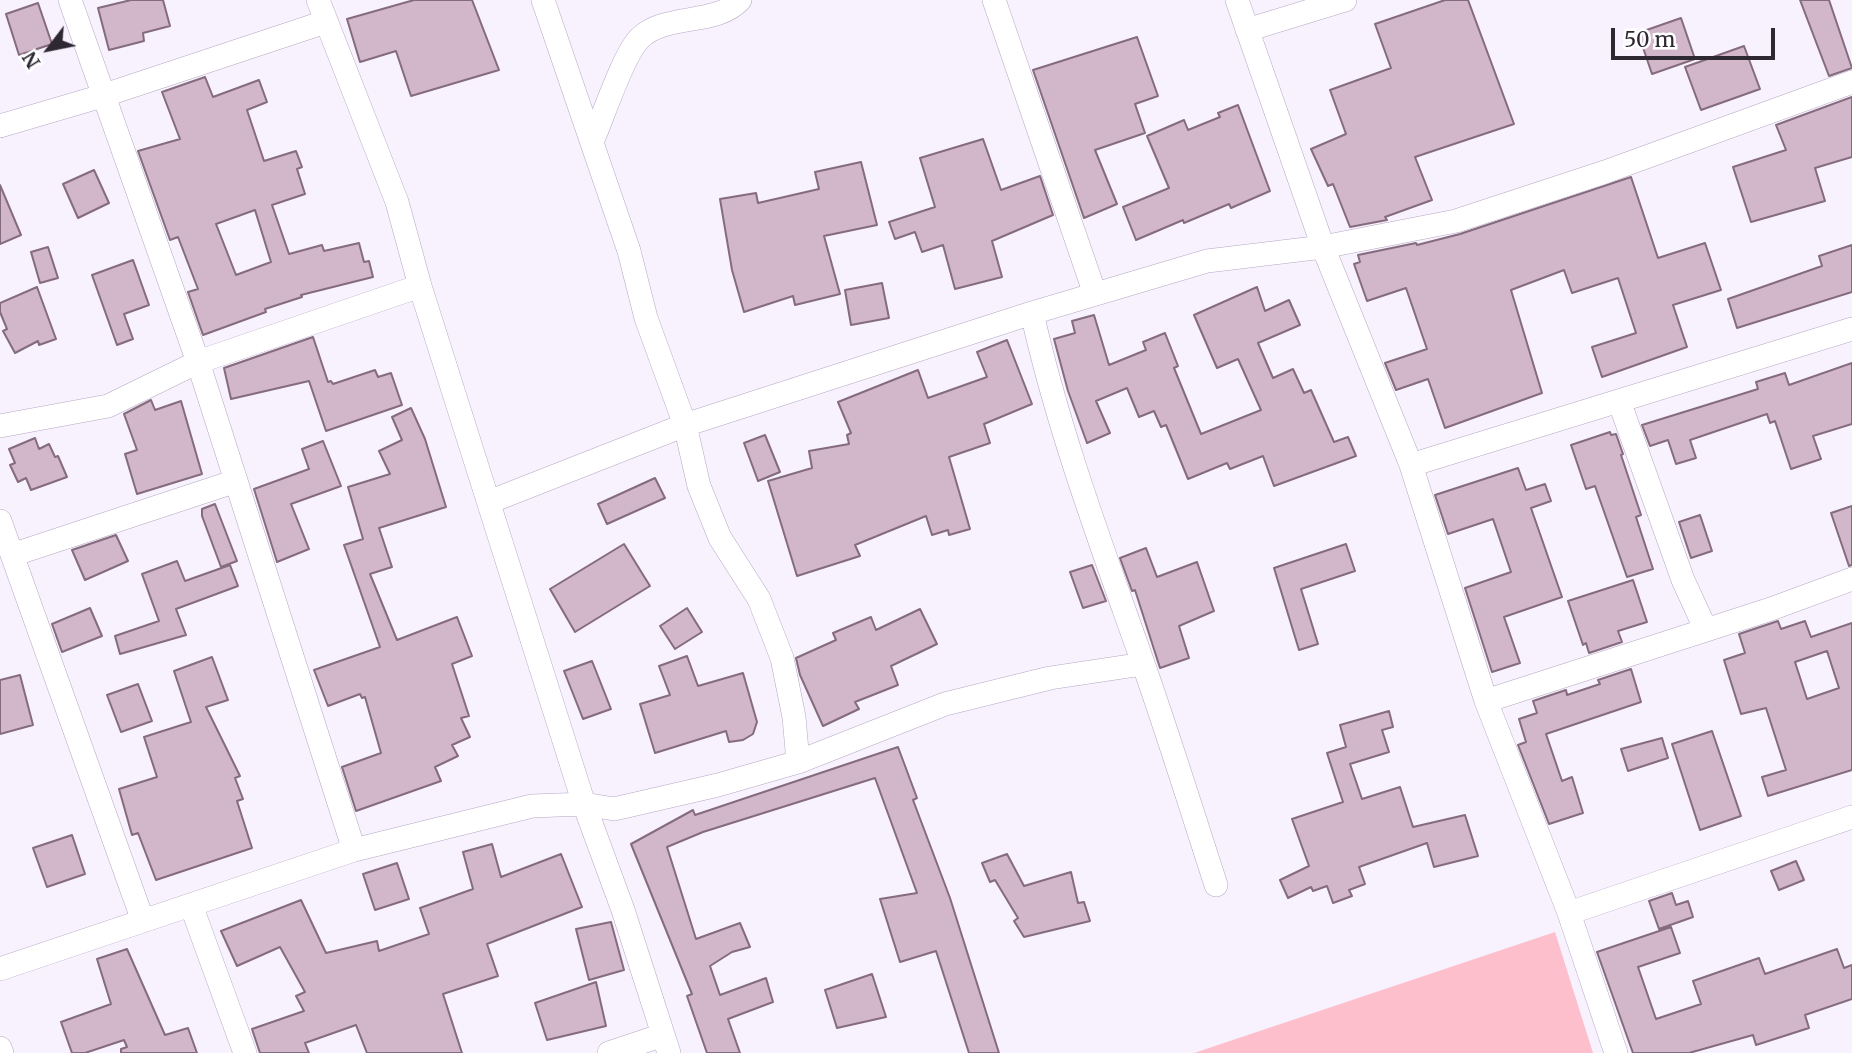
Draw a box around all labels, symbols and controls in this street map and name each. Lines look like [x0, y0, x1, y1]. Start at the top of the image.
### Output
north arrow [14, 14, 84, 84]
scale bar [1614, 14, 1778, 58]
text: 50 m [1624, 26, 1675, 53]
text: N [17, 47, 45, 73]

